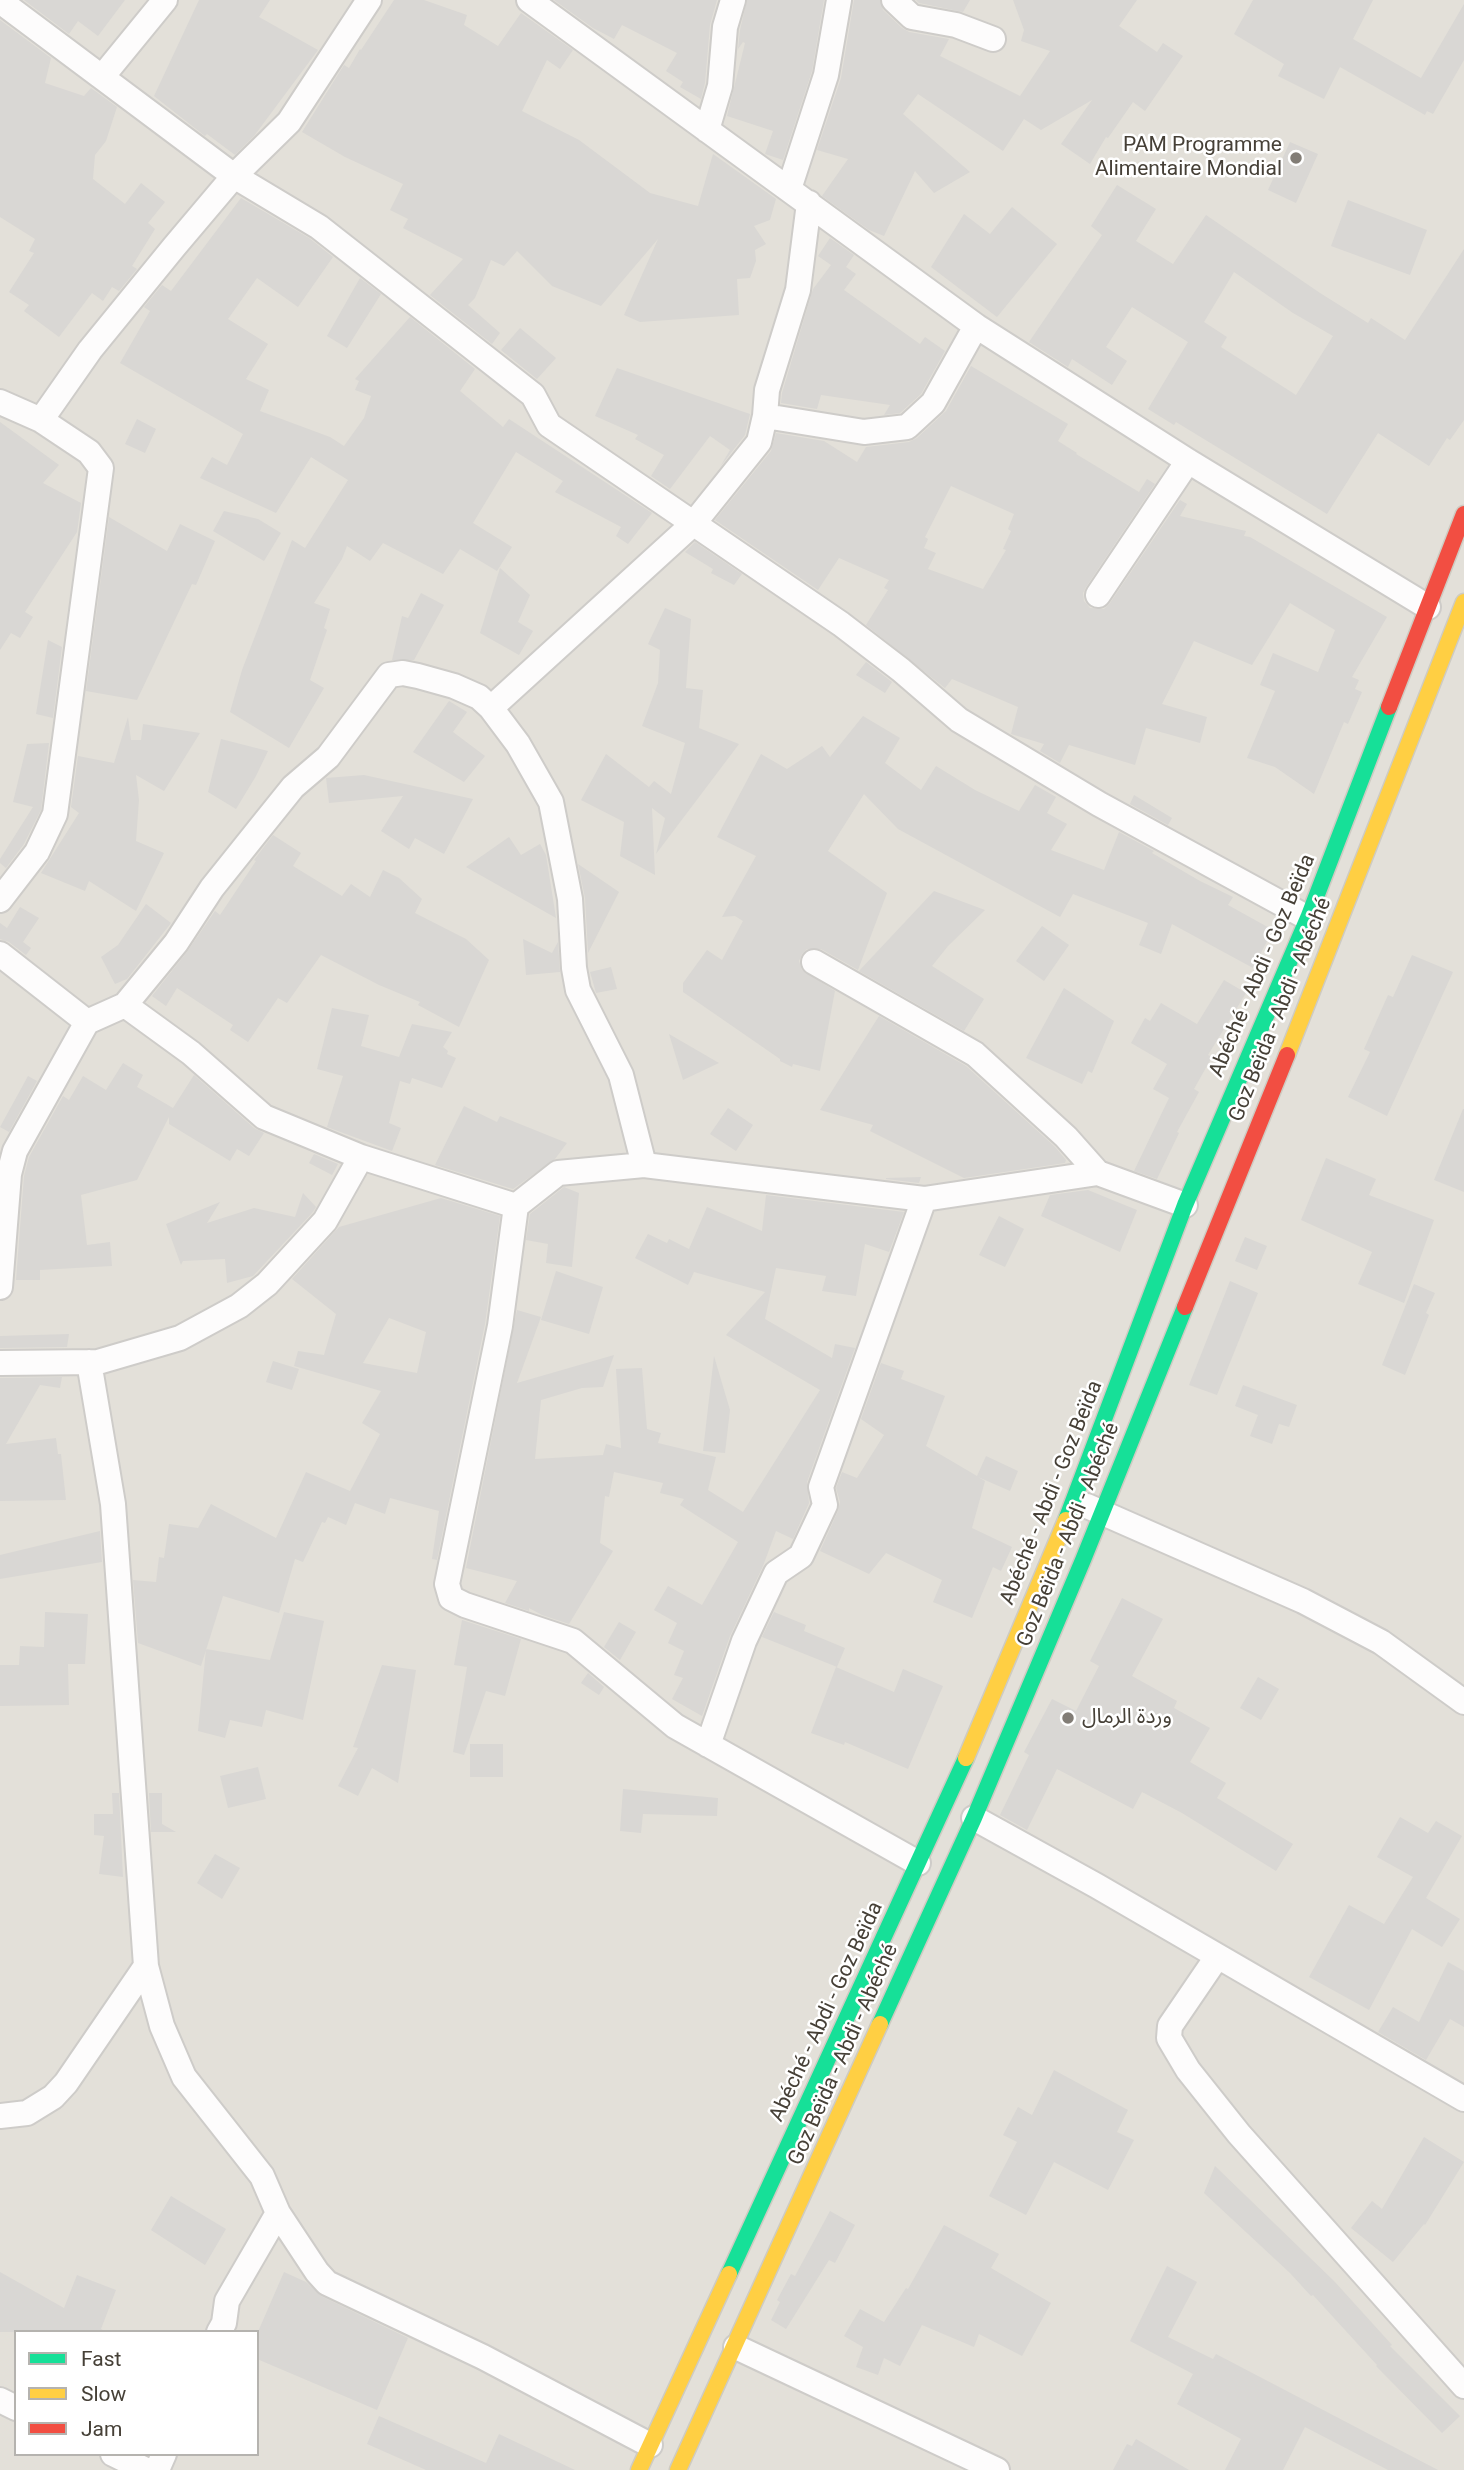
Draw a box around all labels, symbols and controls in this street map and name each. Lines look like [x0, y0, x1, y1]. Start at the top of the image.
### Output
place label: PAM Programme Alimentaire Mondial [1095, 133, 1282, 183]
marker: PAM Programme Alimentaire Mondial [1288, 150, 1304, 166]
street label: Abéché - Abdi - Goz Beïda [1205, 851, 1321, 1081]
street label: Goz Beïda - Abdi - Abéché [1224, 894, 1338, 1126]
street label: Abéché - Abdi - Goz Beïda [995, 1377, 1109, 1609]
street label: Goz Beïda - Abdi - Abéché [1012, 1419, 1126, 1651]
place label: وردة الرمال [1082, 1705, 1172, 1731]
marker: وردة الرمال [1060, 1710, 1076, 1726]
street label: Abéché - Abdi - Goz Beïda [765, 1898, 889, 2126]
street label: Goz Beïda - Abdi - Abéché [784, 1940, 904, 2170]
legend [14, 2330, 259, 2456]
text: Fast [81, 2347, 121, 2371]
text: Slow [81, 2382, 126, 2406]
text: Jam [81, 2417, 122, 2441]

